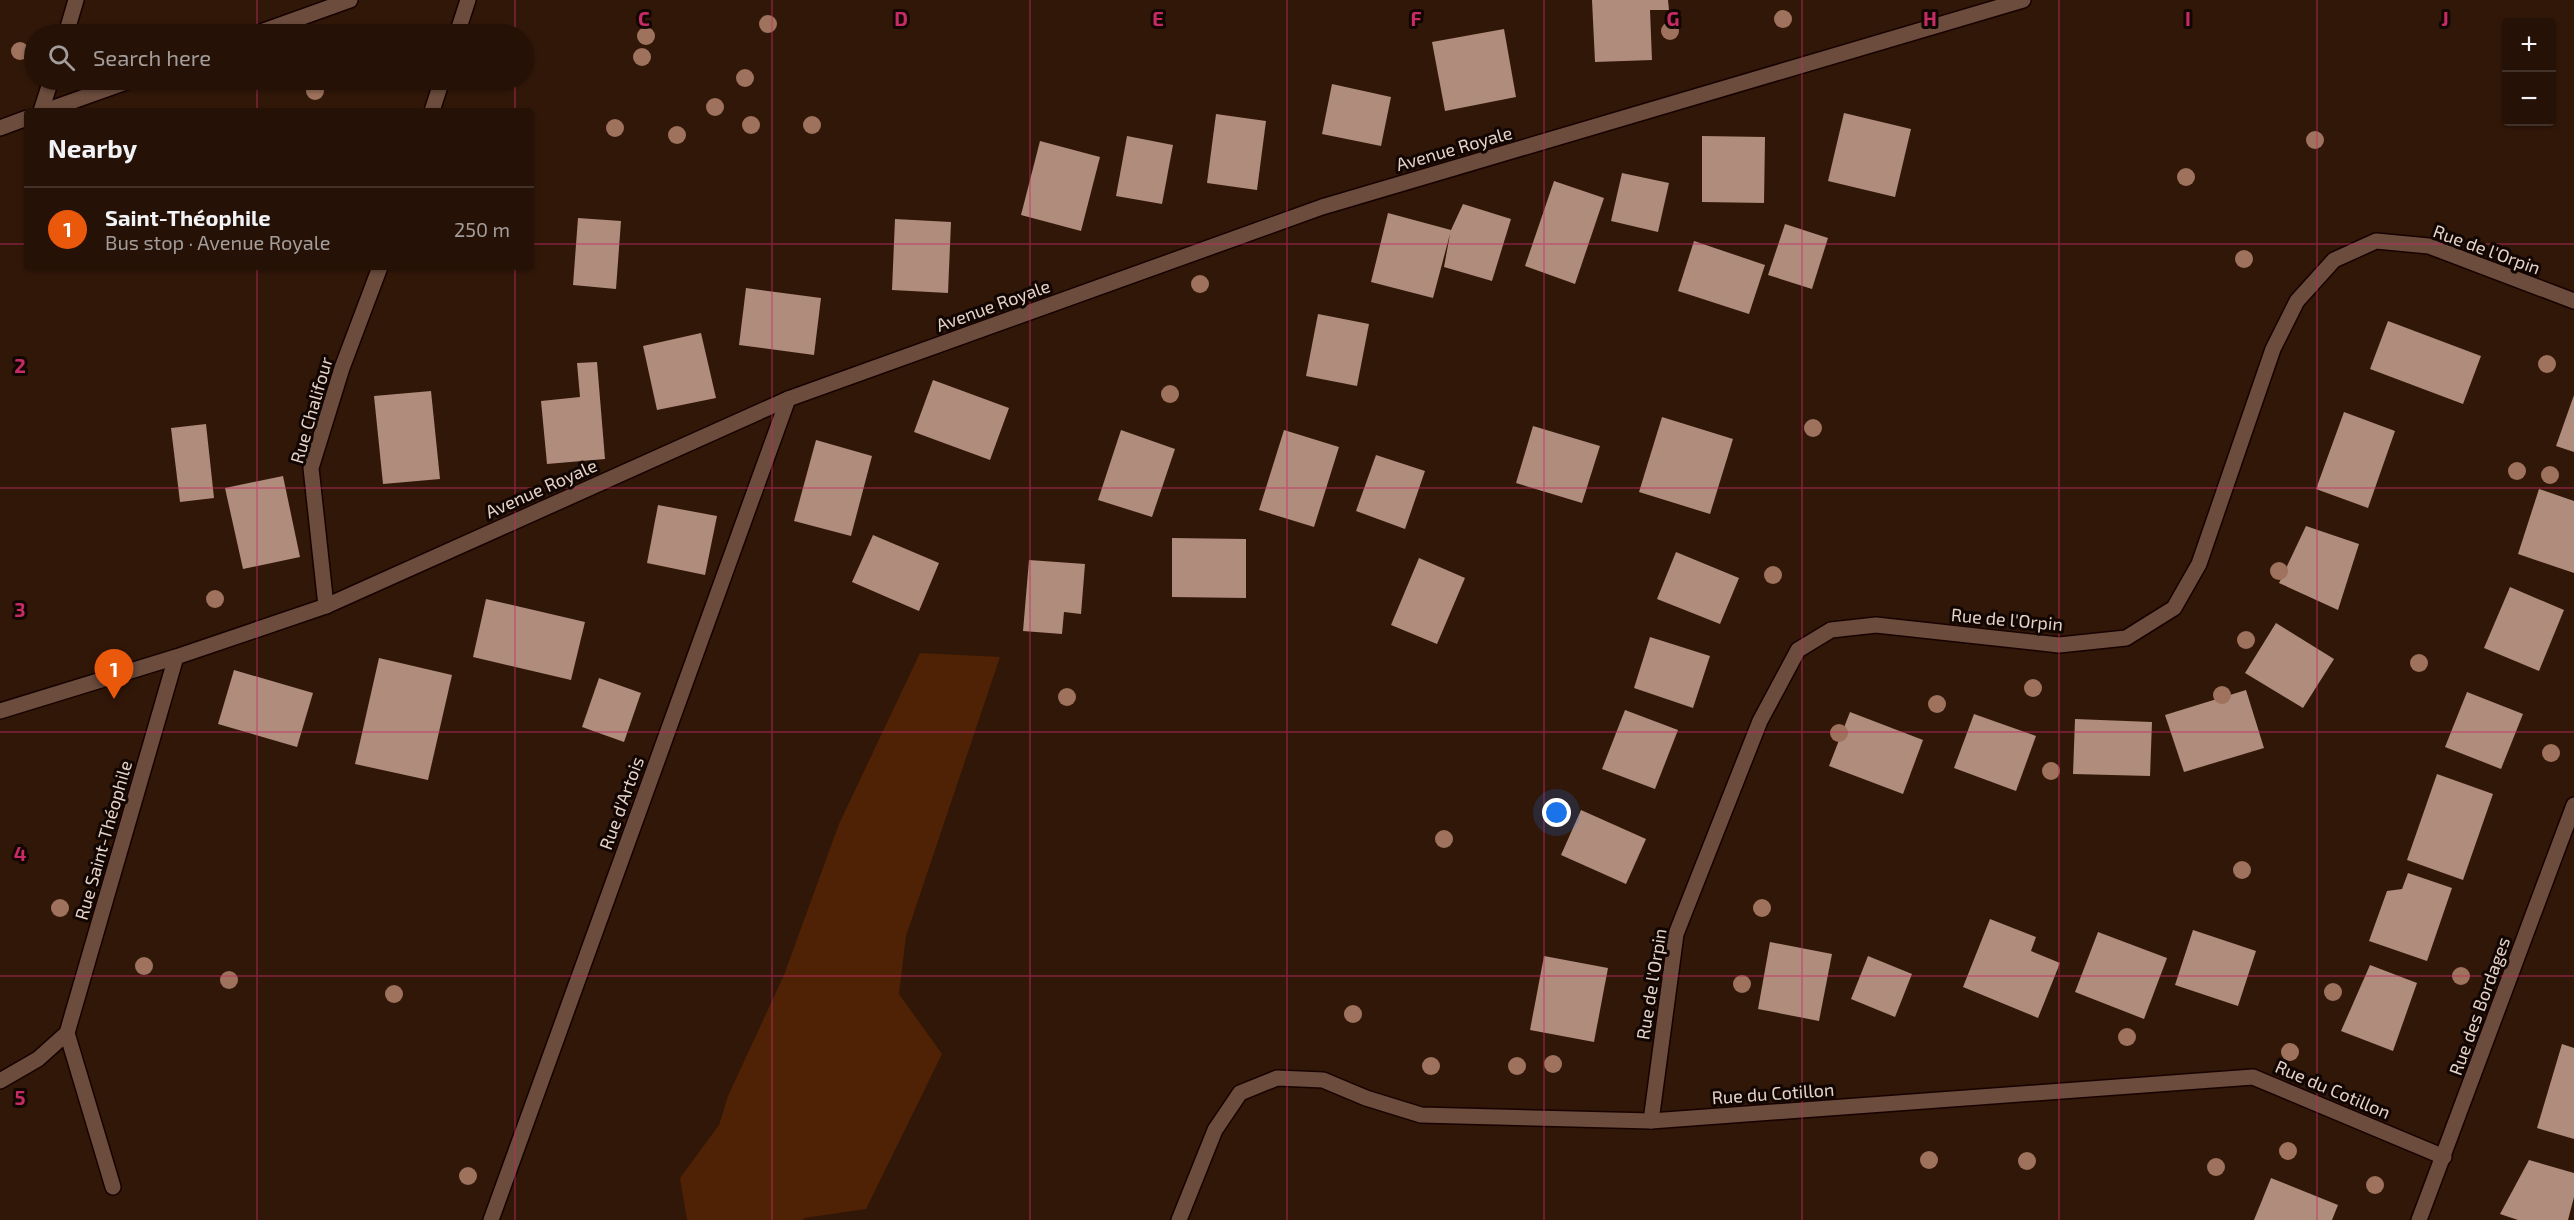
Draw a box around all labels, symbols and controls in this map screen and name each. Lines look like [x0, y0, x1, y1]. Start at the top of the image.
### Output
text: C [638, 6, 650, 30]
text: D [894, 6, 908, 30]
text: E [1152, 6, 1164, 30]
text: F [1410, 6, 1422, 30]
text: G [1667, 6, 1679, 30]
text: H [1923, 6, 1937, 30]
text: I [2185, 6, 2191, 30]
text: J [2441, 6, 2449, 30]
map controls [2502, 18, 2556, 126]
button: + [2502, 18, 2556, 72]
search box [24, 24, 534, 90]
icon: search [45, 41, 78, 74]
text: Search here [93, 44, 211, 70]
button: − [2502, 72, 2556, 126]
street label: Avenue Royale [1393, 121, 1515, 175]
text: Nearby [48, 132, 137, 163]
text: Saint-Théophile [105, 204, 271, 230]
text: 1 [63, 217, 72, 241]
text: 250 m [454, 217, 510, 241]
street label: Rue de l'Orpin [2430, 219, 2544, 279]
text: Bus stop · Avenue Royale [105, 230, 330, 254]
street label: Avenue Royale [933, 274, 1053, 336]
text: 2 [14, 353, 26, 377]
street label: Rue Chalifour [285, 354, 337, 466]
street label: Avenue Royale [482, 454, 600, 522]
text: 3 [14, 597, 26, 621]
street label: Rue de l'Orpin [1950, 603, 2064, 635]
pin: 1 [94, 650, 134, 699]
street label: Rue d'Artois [594, 753, 648, 853]
street label: Rue Saint-Théophile [70, 758, 136, 922]
your location [1542, 798, 1571, 827]
text: 4 [14, 841, 27, 865]
street label: Rue de l'Orpin [1631, 927, 1671, 1041]
street label: Rue des Bordages [2444, 934, 2514, 1078]
street label: Rue du Cotillon [2272, 1055, 2394, 1123]
street label: Rue du Cotillon [1711, 1078, 1835, 1108]
text: 5 [14, 1085, 26, 1109]

